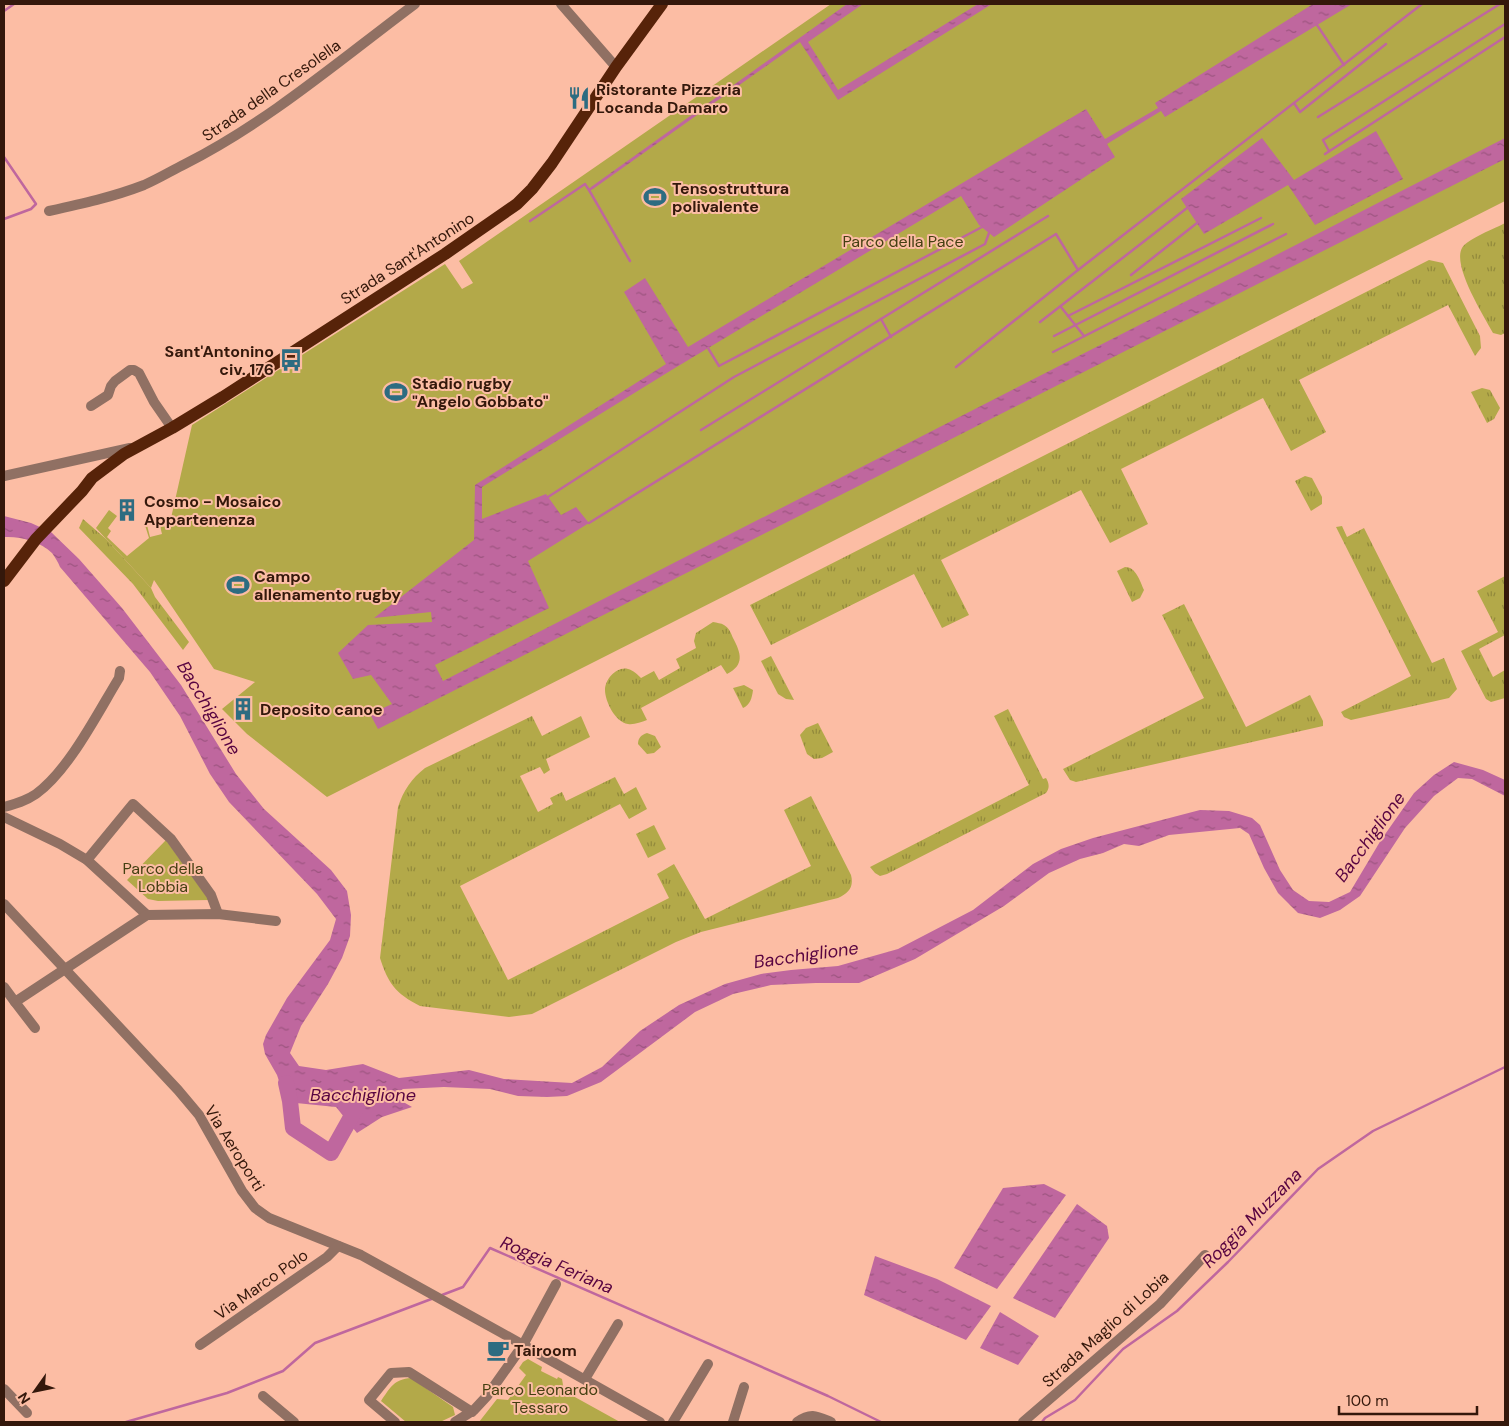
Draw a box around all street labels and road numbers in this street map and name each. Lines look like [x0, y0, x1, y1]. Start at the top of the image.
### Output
street label: Strada della Cresolella [198, 35, 345, 146]
street label: Strada Sant'Antonino [336, 207, 478, 309]
street label: Via Aeroporti [200, 1101, 269, 1195]
street label: Via Marco Polo [210, 1244, 312, 1324]
street label: Strada Maglio di Lobia [1037, 1267, 1173, 1392]

